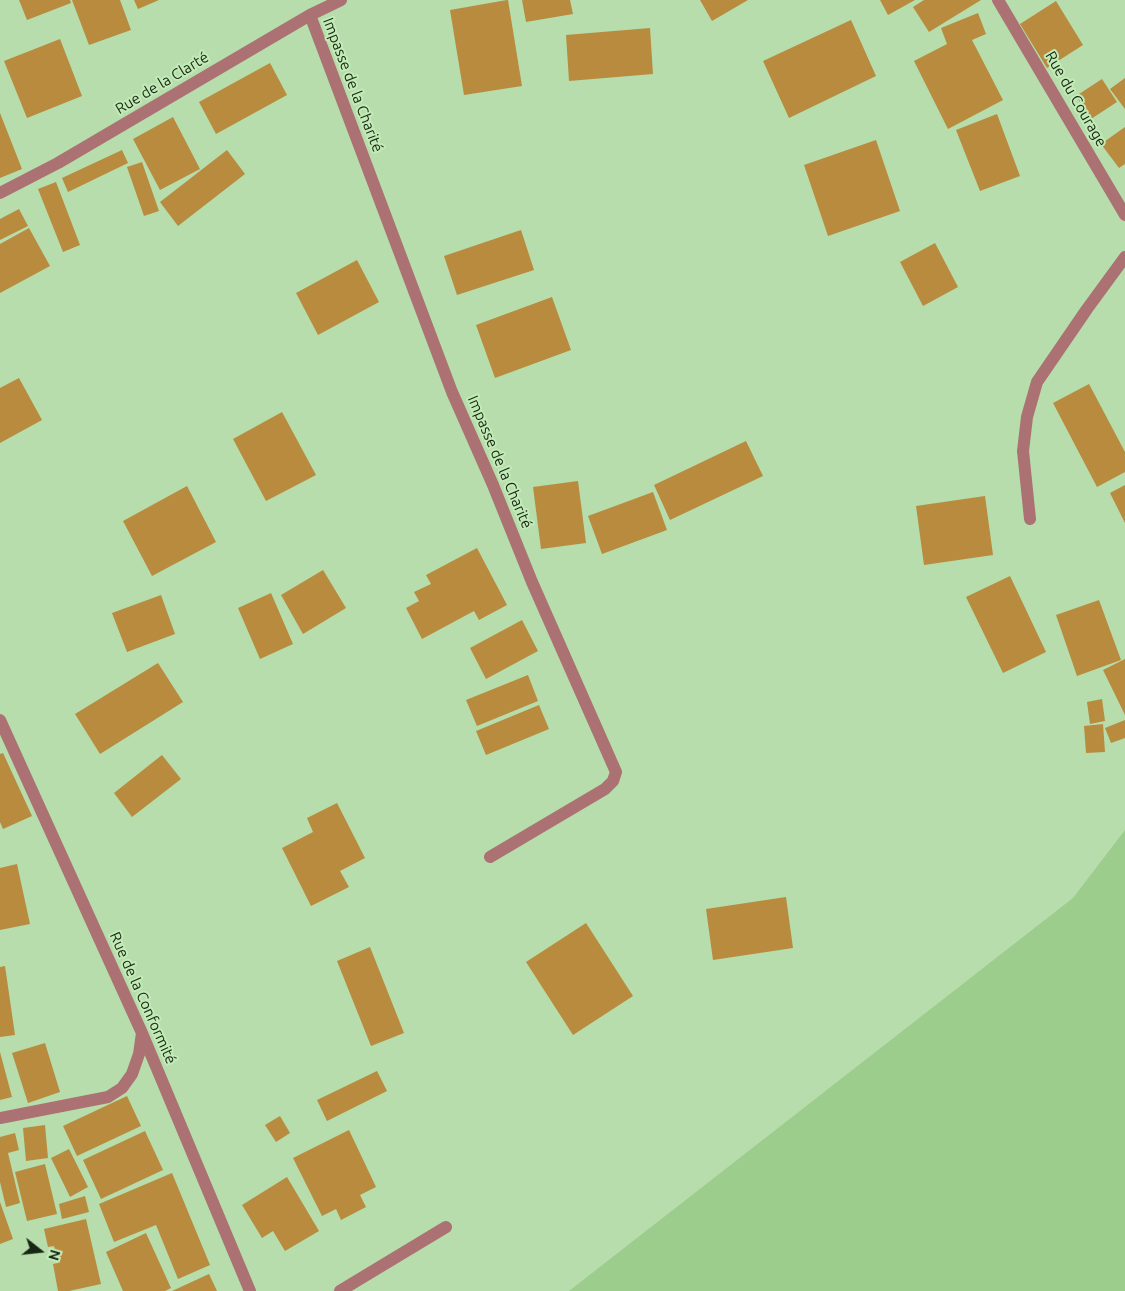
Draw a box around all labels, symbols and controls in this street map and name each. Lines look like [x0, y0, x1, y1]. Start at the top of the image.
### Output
street label: Impasse de la Charité [319, 15, 387, 155]
street label: Rue de la Clarté [112, 48, 212, 118]
street label: Rue du Courage [1041, 48, 1111, 150]
street label: Impasse de la Charité [464, 393, 536, 531]
street label: Rue de la Conformité [106, 929, 180, 1067]
north arrow [15, 1226, 65, 1276]
text: N [45, 1248, 64, 1262]

